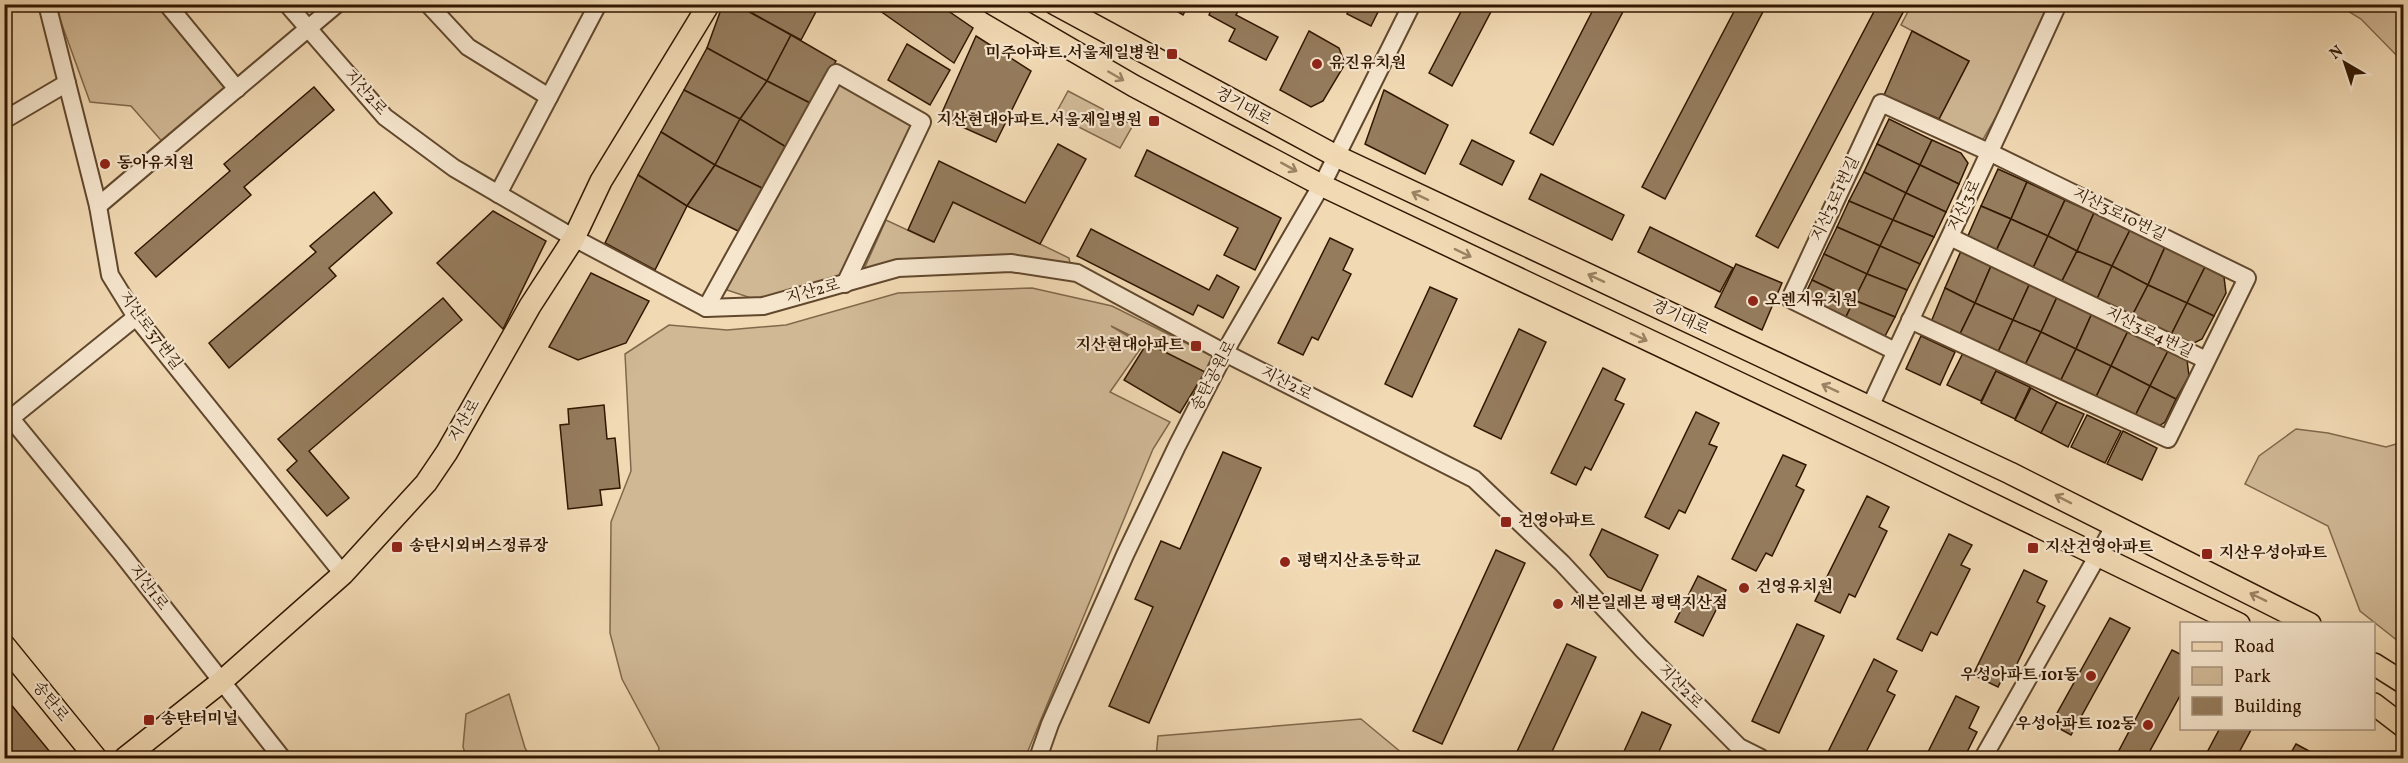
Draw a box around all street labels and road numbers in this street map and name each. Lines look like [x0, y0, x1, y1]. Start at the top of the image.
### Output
street label: 지산2로 [338, 65, 392, 121]
street label: 경기대로 [1211, 82, 1276, 132]
street label: 지산3로1번길 [1807, 153, 1865, 245]
street label: 지산3로 [1943, 176, 1987, 235]
street label: 지산3로10번길 [2069, 183, 2169, 247]
street label: 지산2로 [784, 274, 843, 310]
street label: 지산로37번길 [113, 287, 187, 375]
street label: 경기대로 [1647, 295, 1713, 341]
street label: 지산3로4번길 [2101, 302, 2197, 364]
street label: 송탄공원로 [1186, 336, 1242, 415]
street label: 지산2로 [1257, 362, 1316, 407]
street label: 지산로 [444, 395, 486, 447]
street label: 지산1로 [123, 561, 173, 616]
street label: 지산2로 [1653, 660, 1708, 715]
street label: 송탄로 [27, 677, 73, 727]

